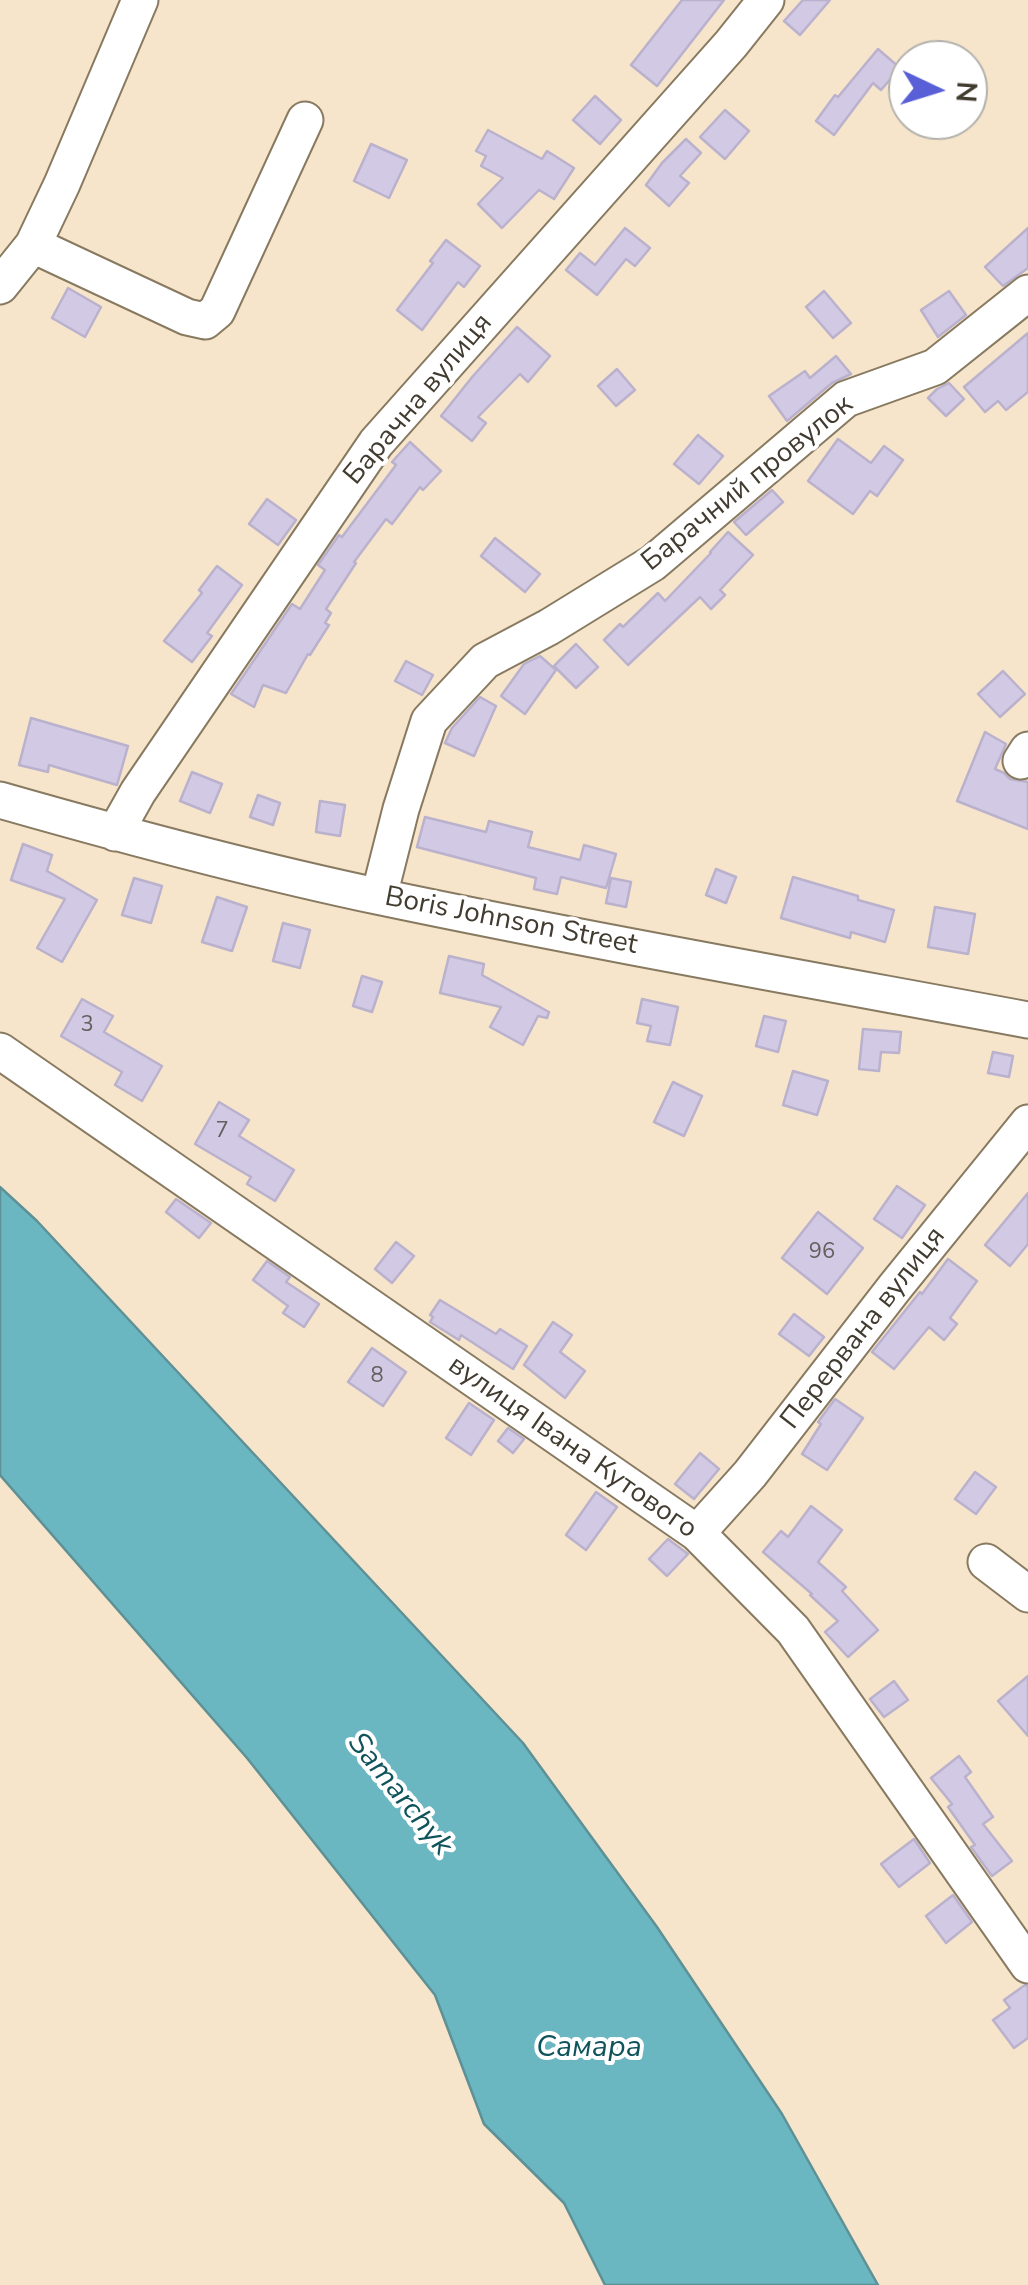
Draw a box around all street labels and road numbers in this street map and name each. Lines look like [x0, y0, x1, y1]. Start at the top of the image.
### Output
street label: Барачна вулиця [338, 308, 500, 492]
street label: Барачний провулок [636, 389, 860, 579]
street label: Boris Johnson Street [382, 881, 640, 963]
street label: Перервана вулиця [775, 1221, 953, 1437]
street label: вулиця Івана Кутового [441, 1349, 703, 1547]

